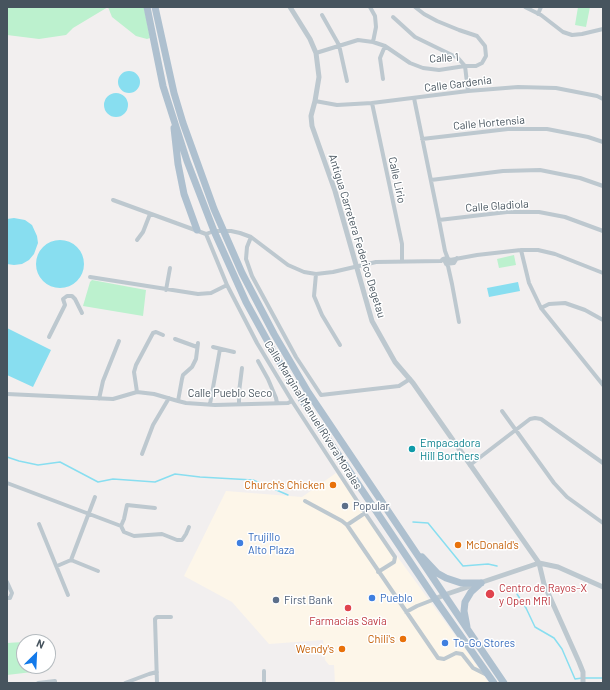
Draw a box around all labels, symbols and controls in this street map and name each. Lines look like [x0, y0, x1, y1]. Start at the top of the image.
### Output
street label: Calle 1 [429, 51, 459, 65]
street label: Calle Gardenia [424, 73, 492, 95]
street label: Calle Hortensia [453, 113, 525, 133]
street label: Antigua Carretera Federico Degetau [326, 153, 388, 319]
street label: Calle Lirio [386, 156, 408, 204]
street label: Calle Gladiola [465, 197, 529, 215]
street label: Calle Marginal Manuel Rivera Morales [262, 338, 364, 492]
street label: Calle Pueblo Seco [188, 386, 272, 400]
place label: Empacadora Hill Borthers [420, 436, 480, 462]
marker: Empacadora Hill Borthers [407, 444, 417, 454]
place label: Church's Chicken [244, 478, 325, 492]
marker: Church's Chicken [328, 480, 338, 490]
place label: Popular [353, 499, 389, 513]
marker: Popular [340, 501, 350, 511]
place label: Trujillo Alto Plaza [248, 530, 294, 556]
marker: Trujillo Alto Plaza [235, 538, 245, 548]
place label: McDonald's [466, 538, 519, 552]
marker: McDonald's [453, 540, 463, 550]
place label: Centro de Rayos-X y Open MRI [499, 581, 587, 607]
marker: Centro de Rayos-X y Open MRI [484, 588, 496, 600]
place label: Pueblo [380, 591, 413, 605]
place label: First Bank [284, 593, 332, 607]
marker: Pueblo [367, 593, 377, 603]
marker: First Bank [271, 595, 281, 605]
marker: Farmacias Savia [343, 603, 353, 613]
place label: Farmacias Savia [309, 614, 387, 628]
place label: Chili's [368, 632, 395, 646]
north arrow [16, 634, 56, 674]
marker: Chili's [398, 634, 408, 644]
text: N [35, 636, 47, 651]
place label: To-Go Stores [453, 636, 515, 650]
marker: To-Go Stores [440, 638, 450, 648]
place label: Wendy's [296, 642, 334, 656]
marker: Wendy's [337, 644, 347, 654]

